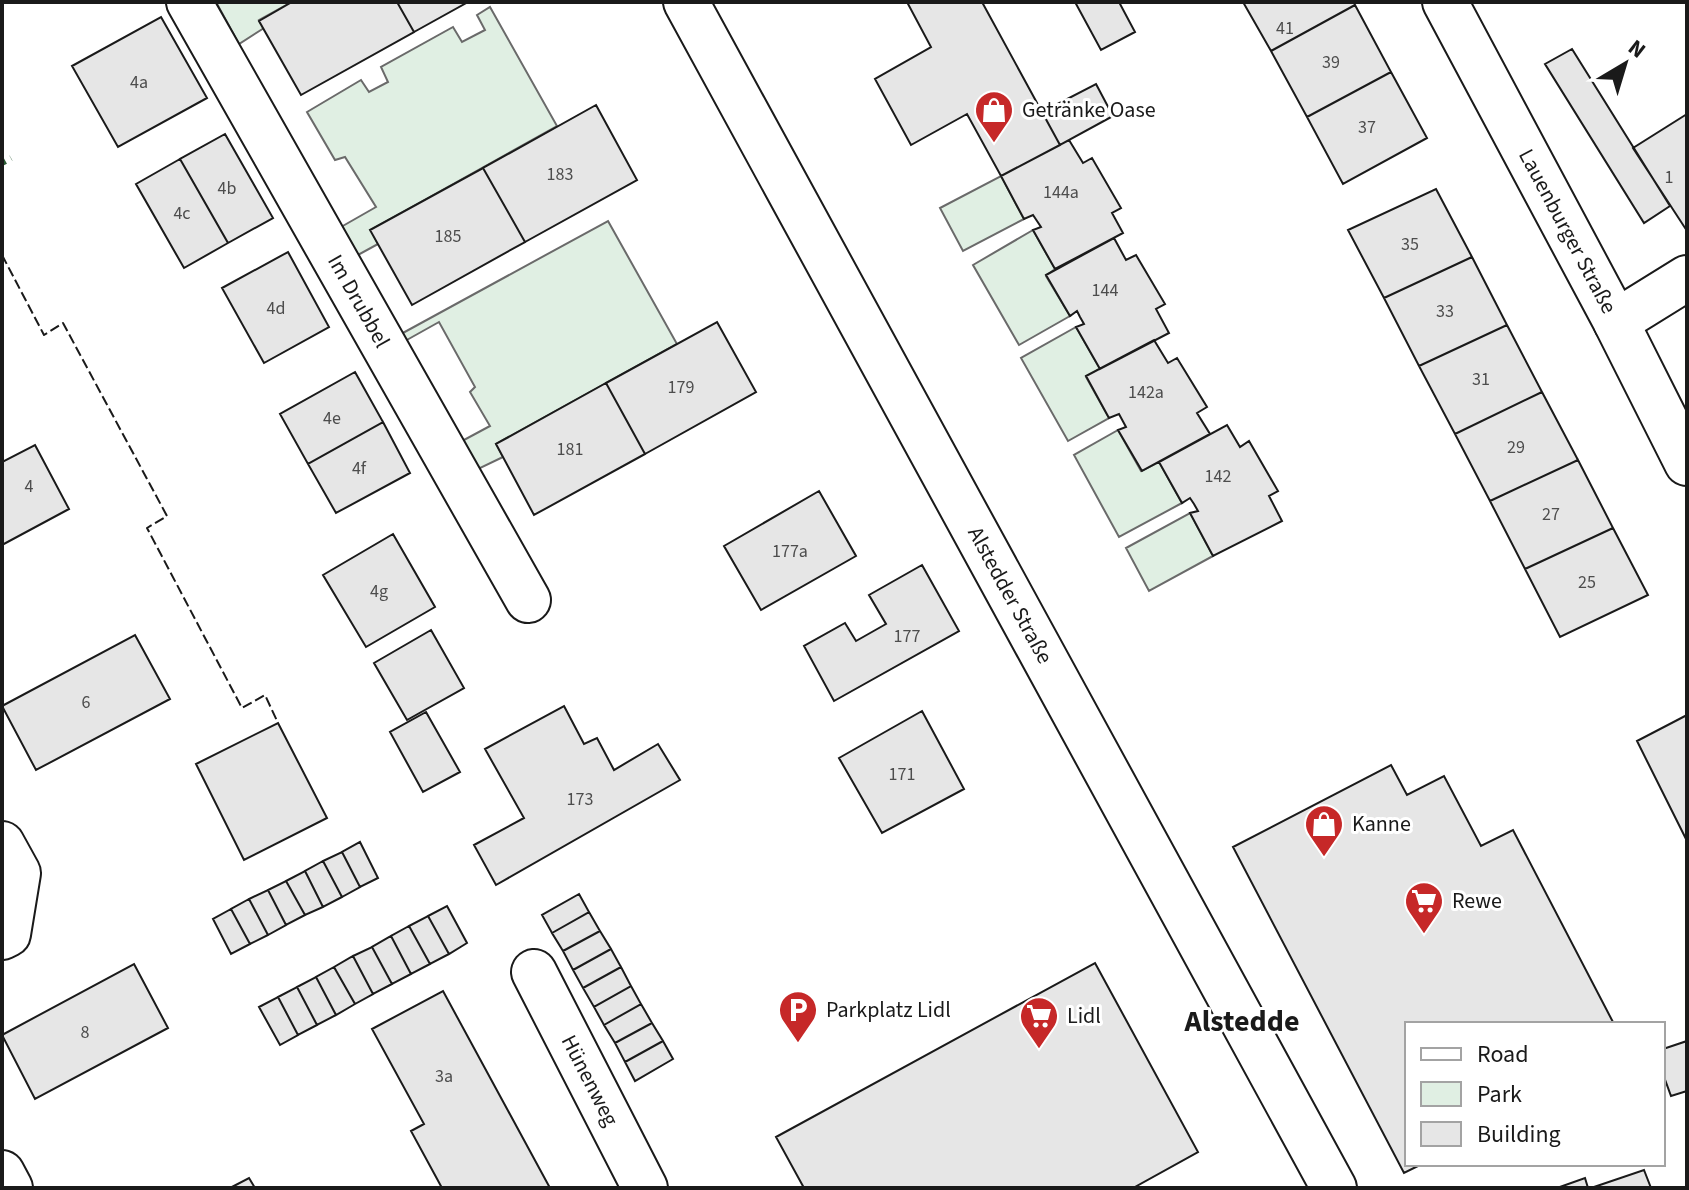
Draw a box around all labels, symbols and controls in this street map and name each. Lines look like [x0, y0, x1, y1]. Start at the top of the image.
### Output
house number: 41 [1276, 16, 1294, 41]
north arrow [1585, 24, 1665, 104]
text: N [1621, 32, 1652, 66]
house number: 39 [1322, 50, 1340, 75]
house number: 4a [130, 70, 148, 95]
shop icon: Getränke Oase [973, 89, 1015, 144]
place label: Getränke Oase [1022, 94, 1156, 126]
house number: 37 [1358, 115, 1376, 140]
street label: Lauenburger Straße [1510, 143, 1625, 319]
house number: 183 [547, 162, 573, 187]
house number: 1 [1665, 165, 1673, 190]
house number: 4b [218, 176, 236, 201]
house number: 144a [1043, 180, 1079, 205]
house number: 4c [173, 201, 191, 226]
house number: 185 [435, 224, 461, 249]
house number: 35 [1401, 232, 1419, 257]
street label: Im Drubbel [319, 249, 398, 354]
house number: 144 [1092, 278, 1118, 303]
house number: 4d [267, 296, 285, 321]
house number: 33 [1436, 299, 1454, 324]
house number: 31 [1472, 367, 1490, 392]
house number: 179 [668, 375, 694, 400]
house number: 142a [1128, 380, 1164, 405]
house number: 4e [323, 406, 341, 431]
house number: 29 [1507, 435, 1525, 460]
house number: 181 [557, 437, 583, 462]
house number: 4f [352, 456, 367, 481]
house number: 142 [1205, 464, 1231, 489]
house number: 4 [25, 474, 34, 499]
house number: 27 [1542, 502, 1560, 527]
street label: Alstedder Straße [960, 521, 1061, 670]
house number: 177a [772, 539, 808, 564]
house number: 25 [1578, 570, 1596, 595]
house number: 4g [370, 579, 388, 604]
house number: 177 [894, 624, 920, 649]
house number: 6 [82, 690, 91, 715]
house number: 171 [889, 762, 915, 787]
house number: 173 [567, 787, 593, 812]
shop icon: Kanne [1303, 803, 1345, 858]
place label: Kanne [1352, 808, 1411, 840]
supermarket icon: Rewe [1403, 880, 1445, 935]
place label: Rewe [1452, 885, 1502, 917]
parking icon: Parkplatz Lidl [777, 989, 819, 1044]
place label: Parkplatz Lidl [826, 994, 951, 1026]
supermarket icon: Lidl [1018, 995, 1060, 1050]
place label: Lidl [1067, 1000, 1101, 1032]
district label: Alstedde [1184, 1000, 1299, 1043]
house number: 8 [81, 1020, 90, 1045]
legend [1405, 1022, 1665, 1166]
street label: Hünenweg [553, 1029, 627, 1132]
text: Road [1477, 1037, 1529, 1072]
house number: 3a [435, 1064, 453, 1089]
text: Park [1477, 1077, 1522, 1112]
text: Building [1477, 1117, 1561, 1152]

